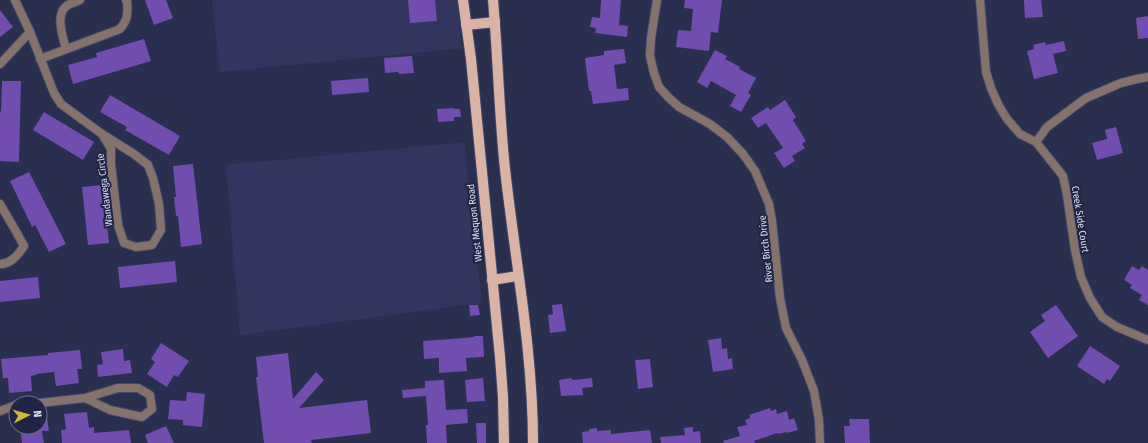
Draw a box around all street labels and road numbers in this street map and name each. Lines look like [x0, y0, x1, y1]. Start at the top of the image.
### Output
street label: Wandawega Circle [95, 153, 115, 227]
street label: West Mequon Road [465, 183, 485, 263]
street label: Creek Side Court [1069, 185, 1091, 254]
street label: River Birch Drive [756, 215, 775, 283]

